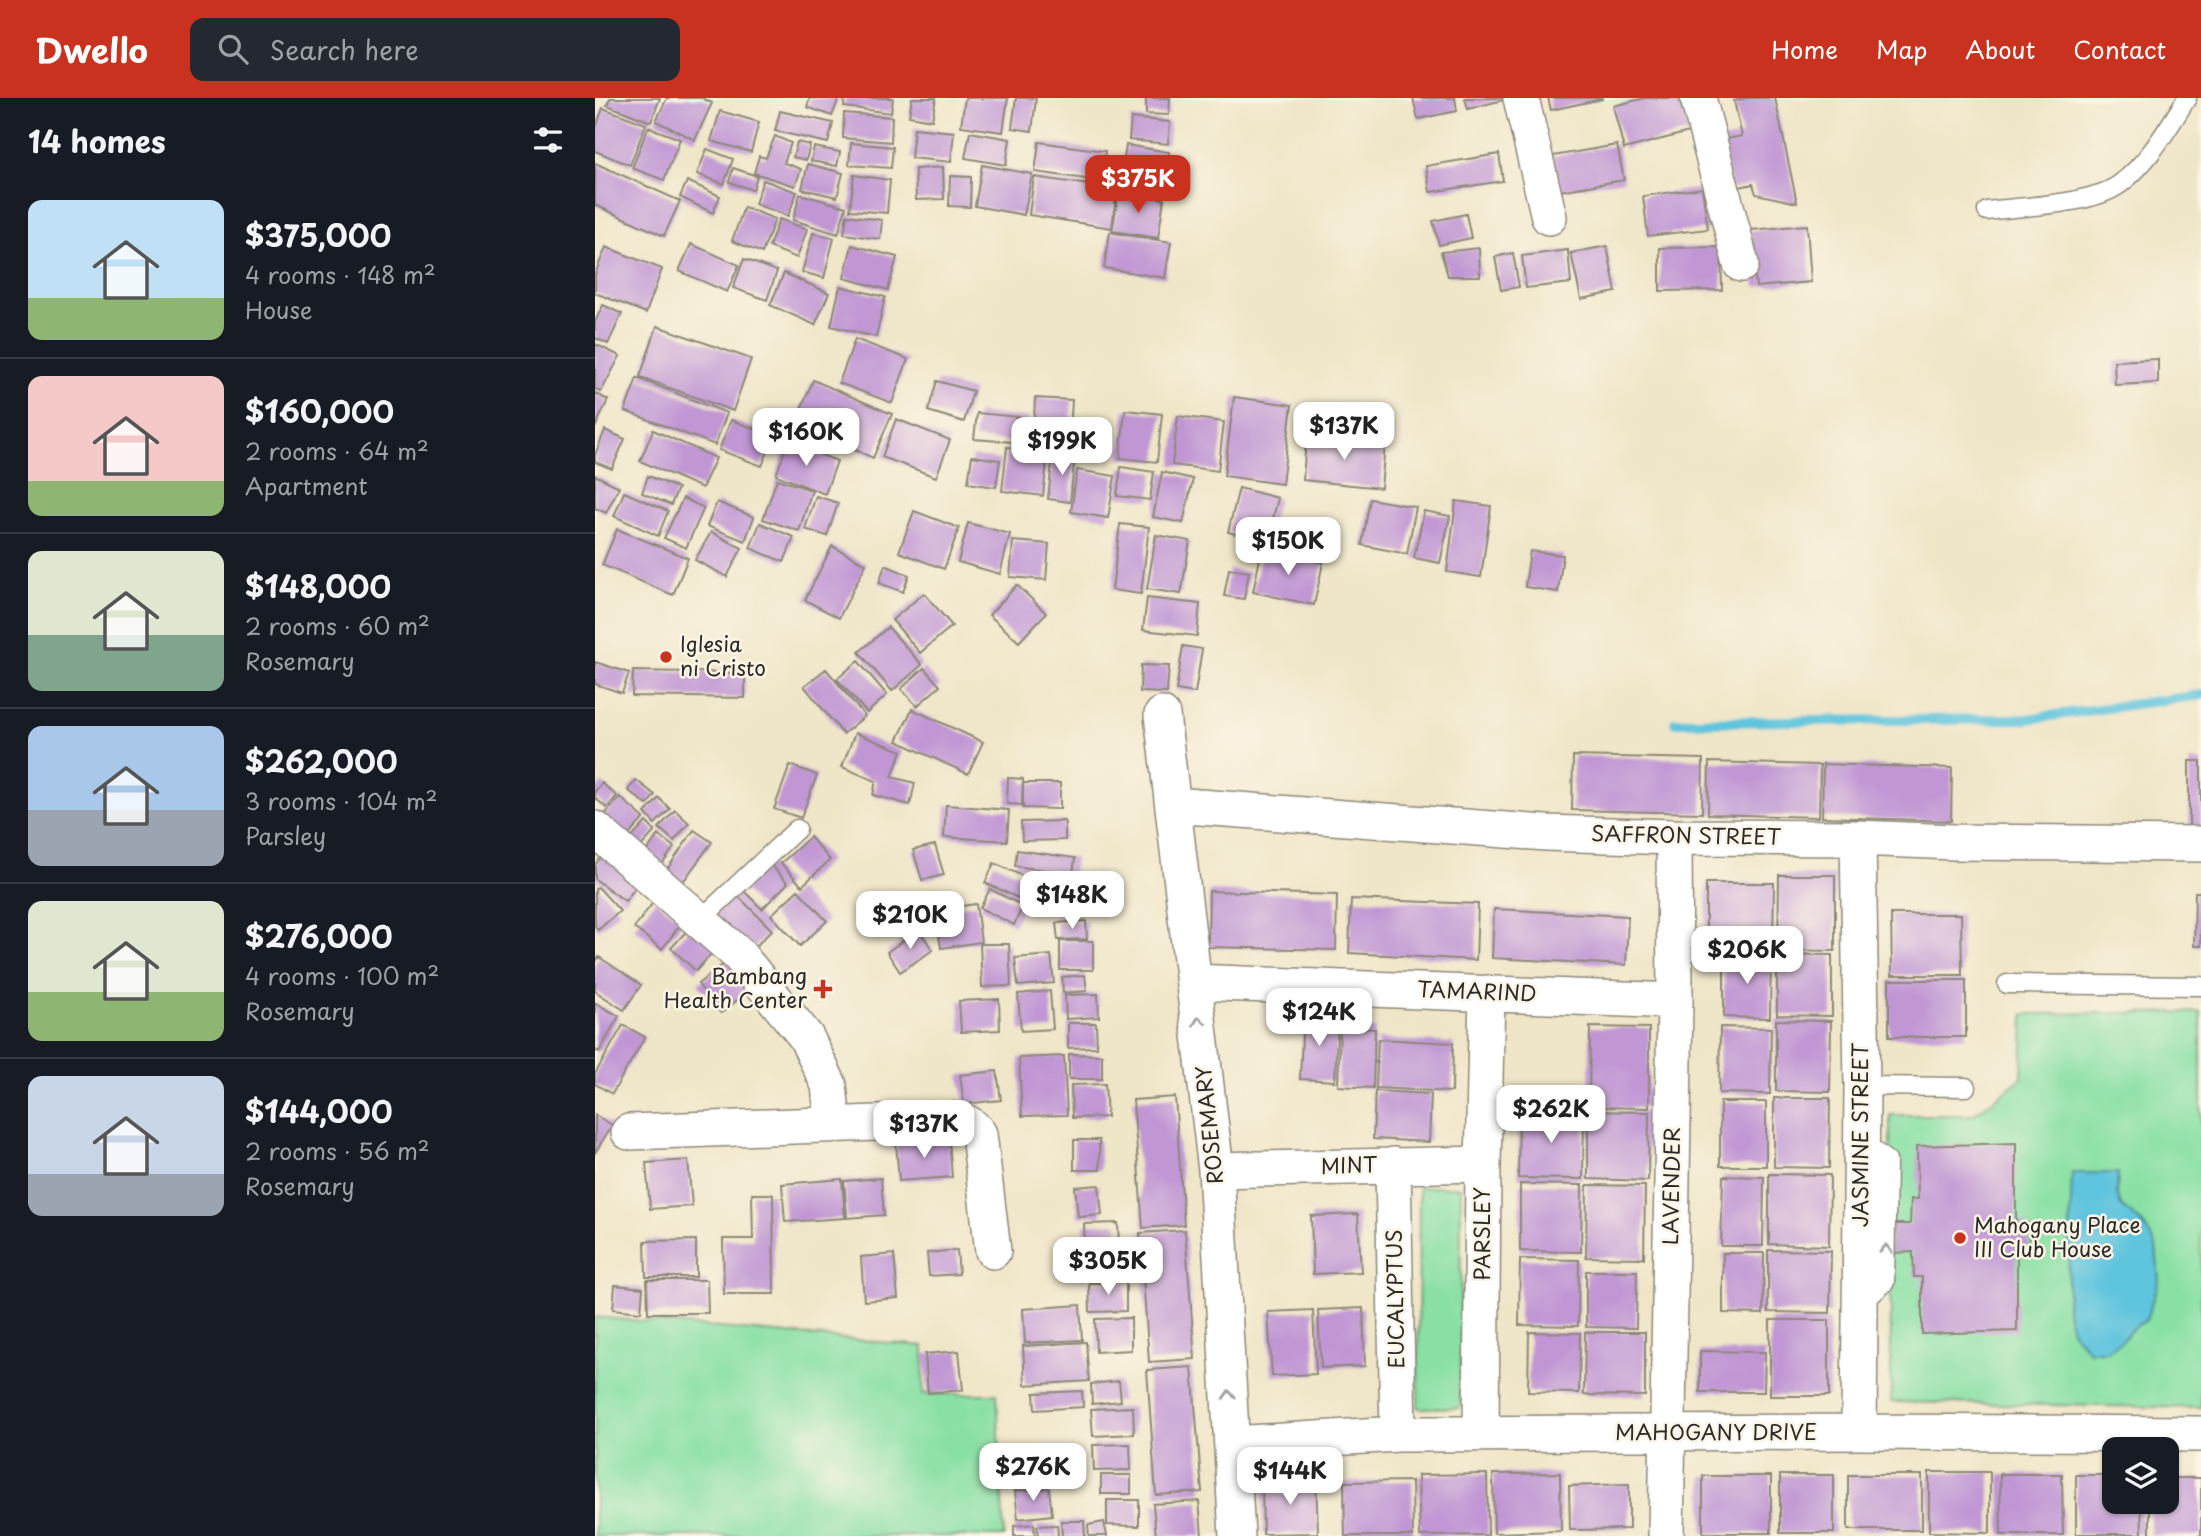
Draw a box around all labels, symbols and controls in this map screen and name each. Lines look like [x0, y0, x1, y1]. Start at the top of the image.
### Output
search box [190, 18, 680, 81]
text: Dwello [35, 24, 148, 74]
icon: search [214, 30, 252, 68]
text: Search here [270, 30, 419, 69]
text: Home [1771, 31, 1838, 67]
text: Map [1876, 31, 1927, 67]
text: About [1965, 31, 2035, 67]
text: Contact [2073, 31, 2166, 67]
text: 14 homes [28, 118, 166, 163]
icon: filters [529, 121, 567, 159]
pin: $375K [1089, 156, 1187, 215]
text: $375K [1101, 160, 1175, 195]
text: $375,000 [245, 212, 391, 257]
icon: home [84, 228, 168, 312]
text: 4 rooms · 148 m² [245, 257, 436, 292]
text: House [245, 292, 312, 327]
text: $160,000 [245, 388, 394, 433]
pin: $137K [1295, 402, 1393, 462]
icon: home [84, 404, 168, 488]
text: $137K [1309, 407, 1379, 442]
pin: $160K [757, 408, 855, 468]
text: $160K [768, 413, 844, 448]
pin: $199K [1013, 418, 1111, 477]
text: $199K [1027, 422, 1097, 457]
text: 2 rooms · 64 m² [245, 433, 429, 468]
text: Apartment [245, 468, 368, 503]
pin: $150K [1239, 518, 1337, 577]
text: $150K [1252, 522, 1324, 557]
text: $148,000 [245, 563, 391, 608]
icon: home [84, 579, 168, 663]
text: 2 rooms · 60 m² [245, 608, 430, 643]
place label: Iglesia ni Cristo [680, 627, 766, 683]
text: Rosemary [245, 643, 355, 678]
marker: Iglesia ni Cristo [658, 649, 674, 665]
text: $262,000 [245, 738, 398, 783]
icon: home [84, 754, 168, 838]
text: 3 rooms · 104 m² [245, 783, 438, 818]
street label: SAFFRON STREET [1591, 816, 1782, 852]
text: Parsley [245, 818, 326, 853]
pin: $148K [1023, 872, 1121, 931]
text: $148K [1036, 876, 1108, 911]
pin: $210K [861, 892, 959, 951]
text: $210K [872, 896, 948, 931]
text: $276,000 [245, 913, 392, 958]
pin: $206K [1698, 926, 1796, 986]
icon: home [84, 929, 168, 1013]
text: $206K [1707, 931, 1787, 966]
text: 4 rooms · 100 m² [245, 958, 439, 993]
place label: Bambang Health Center [664, 959, 807, 1015]
street label: TAMARIND [1417, 972, 1537, 1008]
marker: Bambang Health Center [813, 979, 833, 999]
pin: $124K [1270, 988, 1368, 1048]
text: Rosemary [245, 993, 355, 1028]
text: $124K [1282, 993, 1356, 1028]
one-way arrow [1191, 1016, 1206, 1027]
street label: JASMINE STREET [1843, 1042, 1875, 1227]
street label: ROSEMARY [1186, 1064, 1230, 1186]
pin: $262K [1502, 1086, 1600, 1145]
text: $144,000 [245, 1088, 393, 1133]
text: $262K [1512, 1090, 1590, 1125]
pin: $137K [875, 1100, 973, 1160]
icon: home [84, 1104, 168, 1188]
text: $137K [889, 1105, 959, 1140]
street label: LAVENDER [1653, 1127, 1687, 1245]
text: 2 rooms · 56 m² [245, 1133, 430, 1168]
street label: MINT [1320, 1147, 1378, 1181]
text: Rosemary [245, 1168, 355, 1203]
street label: PARSLEY [1465, 1186, 1497, 1281]
place label: Mahogany Place III Club House [1974, 1208, 2141, 1264]
street label: EUCALYPTUS [1377, 1229, 1411, 1369]
marker: Mahogany Place III Club House [1952, 1230, 1968, 1246]
pin: $305K [1059, 1238, 1157, 1297]
text: $305K [1069, 1242, 1147, 1277]
one-way arrow [1878, 1243, 1894, 1253]
one-way arrow [1222, 1389, 1237, 1400]
street label: MAHOGANY DRIVE [1615, 1415, 1817, 1447]
map controls [2102, 1437, 2179, 1514]
button: layers [2102, 1437, 2179, 1514]
pin: $276K [984, 1444, 1082, 1503]
text: $276K [995, 1448, 1071, 1483]
pin: $144K [1241, 1448, 1339, 1507]
text: $144K [1253, 1452, 1327, 1487]

